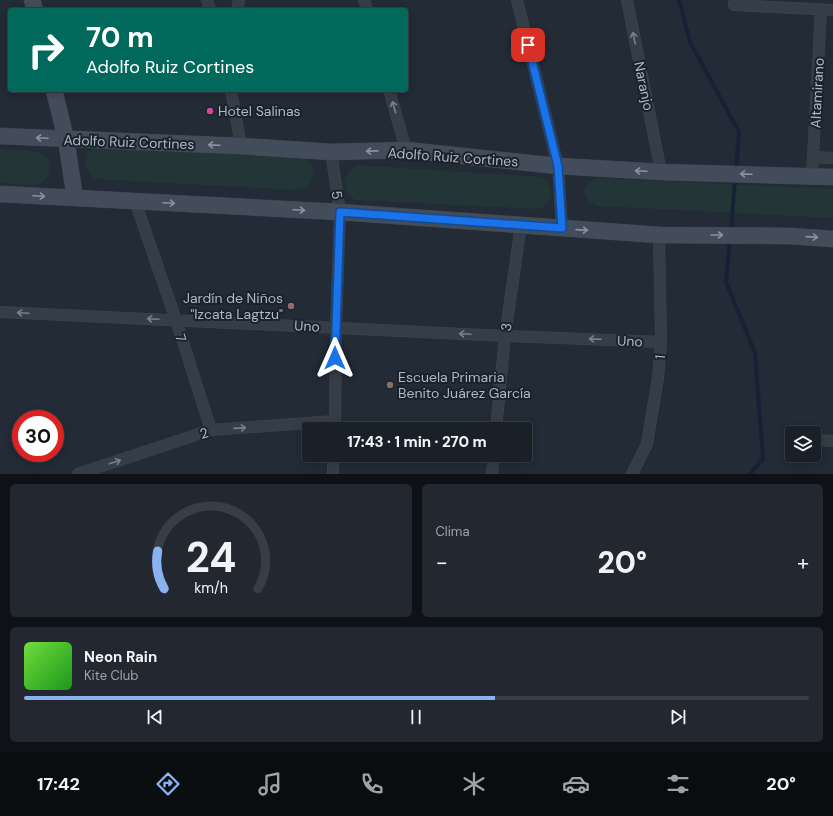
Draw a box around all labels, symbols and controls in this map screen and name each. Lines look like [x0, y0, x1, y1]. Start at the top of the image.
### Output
text: 70 m [86, 19, 154, 56]
icon: right [20, 24, 72, 76]
pin [511, 28, 545, 62]
one-way arrow [629, 31, 637, 44]
icon: arrive [517, 34, 539, 56]
text: Adolfo Ruiz Cortines [86, 55, 254, 79]
street label: Altamirano [806, 57, 828, 129]
street label: Naranjo [630, 60, 658, 112]
one-way arrow [390, 100, 397, 113]
place label: Hotel Salinas [218, 102, 301, 120]
marker: Hotel Salinas [205, 106, 215, 116]
street label: Adolfo Ruiz Cortines [63, 131, 195, 153]
one-way arrow [36, 135, 49, 142]
one-way arrow [208, 142, 221, 149]
street label: Adolfo Ruiz Cortines [387, 143, 519, 171]
one-way arrow [366, 147, 379, 155]
one-way arrow [635, 167, 648, 174]
one-way arrow [740, 170, 753, 178]
street label: 5 [327, 189, 347, 201]
one-way arrow [32, 193, 45, 200]
one-way arrow [162, 199, 175, 207]
one-way arrow [292, 206, 305, 214]
one-way arrow [575, 226, 588, 233]
one-way arrow [710, 231, 723, 239]
one-way arrow [805, 234, 818, 241]
place label: Jardín de Niños "Izcata Lagtzu" [183, 289, 283, 323]
marker: Jardín de Niños "Izcata Lagtzu" [286, 301, 296, 311]
one-way arrow [17, 309, 30, 317]
one-way arrow [147, 315, 160, 322]
street label: Uno [294, 316, 320, 336]
street label: 3 [497, 322, 515, 332]
one-way arrow [459, 330, 472, 337]
street label: 7 [171, 332, 191, 344]
street label: Uno [617, 332, 643, 350]
one-way arrow [589, 336, 602, 343]
position arrow [314, 337, 356, 379]
street label: 1 [651, 354, 669, 360]
place label: Escuela Primaria Benito Juárez García [398, 368, 531, 402]
marker: Escuela Primaria Benito Juárez García [385, 380, 395, 390]
speed limit sign: 30 [12, 410, 64, 462]
street label: 2 [198, 423, 210, 443]
one-way arrow [233, 424, 246, 432]
map controls [785, 426, 821, 462]
button: layers [785, 426, 821, 462]
text: 17:43 · 1 min · 270 m [347, 432, 487, 452]
one-way arrow [108, 458, 121, 465]
text: Clima [436, 523, 470, 540]
text: 24 [185, 530, 236, 584]
text: 20° [598, 543, 647, 582]
text: − [436, 548, 448, 577]
text: + [797, 548, 809, 577]
text: km/h [194, 578, 228, 596]
text: Neon Rain [84, 647, 157, 667]
text: Kite Club [84, 667, 138, 684]
icon: previous [144, 706, 166, 728]
icon: pause [405, 706, 427, 728]
icon: next [667, 706, 689, 728]
icon: directions [154, 770, 182, 798]
icon: music [256, 770, 284, 798]
icon: phone [358, 770, 386, 798]
icon: climate [460, 770, 488, 798]
icon: car [562, 770, 590, 798]
icon: filters [664, 770, 692, 798]
text: 17:42 [37, 772, 80, 796]
text: 20° [766, 772, 796, 796]

